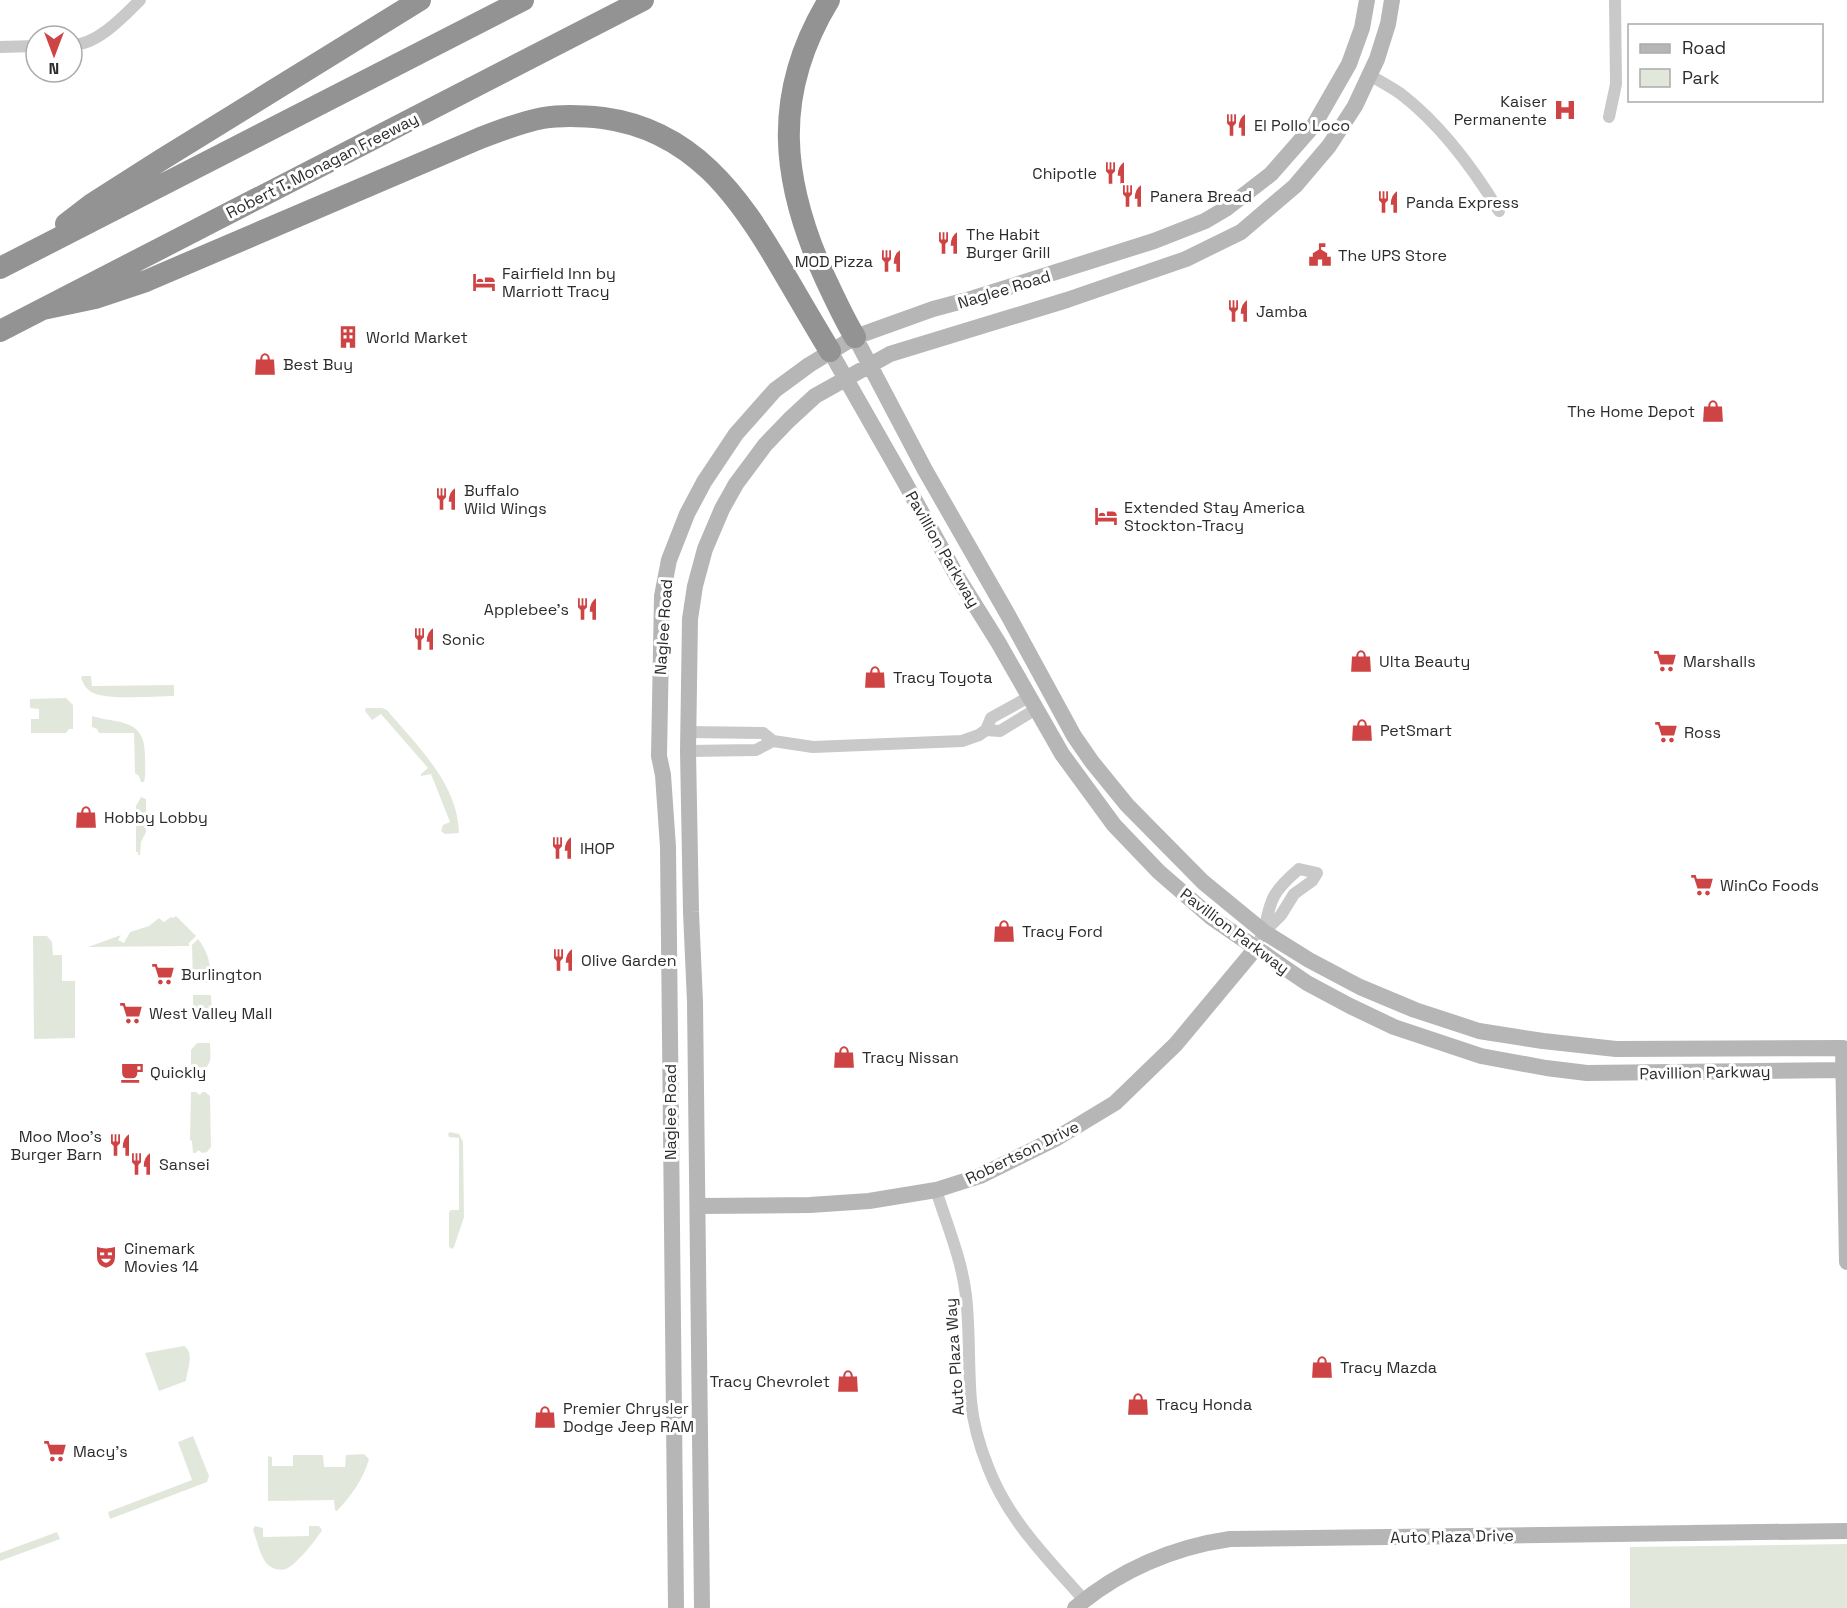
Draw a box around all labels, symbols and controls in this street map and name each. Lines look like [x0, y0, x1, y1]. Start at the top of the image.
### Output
north arrow [24, 24, 84, 84]
legend [1628, 24, 1823, 102]
text: Road [1682, 36, 1726, 59]
text: N [49, 58, 59, 79]
text: Park [1682, 66, 1720, 89]
place label: Kaiser Permanente [1454, 91, 1547, 130]
hospital icon: Kaiser Permanente [1552, 97, 1578, 123]
street label: Robert T. Monagan Freeway [223, 108, 422, 223]
restaurant icon: El Pollo Loco [1223, 112, 1249, 138]
place label: El Pollo Loco [1254, 115, 1350, 136]
restaurant icon: Chipotle [1102, 160, 1128, 186]
place label: Chipotle [1032, 163, 1097, 184]
restaurant icon: Panera Bread [1119, 183, 1145, 209]
place label: Panera Bread [1150, 186, 1252, 207]
restaurant icon: Panda Express [1375, 189, 1401, 215]
place label: Panda Express [1406, 192, 1519, 213]
place label: The Habit Burger Grill [966, 224, 1050, 263]
restaurant icon: The Habit Burger Grill [935, 230, 961, 256]
public building icon: The UPS Store [1307, 242, 1333, 268]
place label: The UPS Store [1338, 245, 1447, 266]
restaurant icon: MOD Pizza [878, 248, 904, 274]
place label: MOD Pizza [795, 251, 873, 272]
place label: Fairfield Inn by Marriott Tracy [502, 263, 616, 302]
street label: Naglee Road [955, 265, 1053, 314]
hotel icon: Fairfield Inn by Marriott Tracy [471, 269, 497, 295]
restaurant icon: Jamba [1225, 298, 1251, 324]
place label: Jamba [1256, 301, 1308, 322]
building icon: World Market [335, 324, 361, 350]
place label: World Market [366, 327, 468, 348]
shop icon: Best Buy [252, 351, 278, 377]
place label: Best Buy [283, 354, 353, 375]
shop icon: The Home Depot [1700, 398, 1726, 424]
place label: The Home Depot [1567, 401, 1695, 422]
place label: Buffalo Wild Wings [464, 480, 547, 519]
restaurant icon: Buffalo Wild Wings [433, 486, 459, 512]
street label: Pavillion Parkway [901, 487, 984, 611]
place label: Extended Stay America Stockton-Tracy [1124, 497, 1305, 536]
hotel icon: Extended Stay America Stockton-Tracy [1093, 503, 1119, 529]
street label: Naglee Road [650, 578, 677, 676]
restaurant icon: Applebee's [574, 596, 600, 622]
place label: Applebee's [484, 599, 569, 620]
restaurant icon: Sonic [411, 626, 437, 652]
place label: Sonic [442, 629, 485, 650]
shop icon: Ulta Beauty [1348, 648, 1374, 674]
supermarket icon: Marshalls [1652, 648, 1678, 674]
place label: Ulta Beauty [1379, 651, 1470, 672]
place label: Marshalls [1683, 651, 1756, 672]
shop icon: Tracy Toyota [862, 664, 888, 690]
place label: Tracy Toyota [893, 667, 993, 688]
shop icon: PetSmart [1349, 717, 1375, 743]
supermarket icon: Ross [1653, 719, 1679, 745]
place label: PetSmart [1380, 720, 1452, 741]
place label: Ross [1684, 722, 1721, 743]
shop icon: Hobby Lobby [73, 804, 99, 830]
place label: Hobby Lobby [104, 807, 208, 828]
restaurant icon: IHOP [549, 835, 575, 861]
place label: IHOP [580, 838, 615, 859]
supermarket icon: WinCo Foods [1689, 872, 1715, 898]
place label: WinCo Foods [1720, 875, 1819, 896]
street label: Pavillion Parkway [1176, 884, 1293, 979]
shop icon: Tracy Ford [991, 918, 1017, 944]
place label: Tracy Ford [1022, 921, 1103, 942]
restaurant icon: Olive Garden [550, 947, 576, 973]
place label: Olive Garden [581, 950, 677, 971]
supermarket icon: Burlington [150, 961, 176, 987]
place label: Burlington [181, 964, 262, 985]
supermarket icon: West Valley Mall [118, 1000, 144, 1026]
place label: West Valley Mall [149, 1003, 272, 1024]
shop icon: Tracy Nissan [831, 1044, 857, 1070]
place label: Tracy Nissan [862, 1047, 959, 1068]
cafe icon: Quickly [119, 1059, 145, 1085]
street label: Pavillion Parkway [1639, 1061, 1771, 1084]
place label: Quickly [150, 1062, 206, 1083]
street label: Naglee Road [660, 1064, 681, 1160]
street label: Robertson Drive [962, 1116, 1082, 1189]
place label: Moo Moo’s Burger Barn [10, 1126, 102, 1165]
restaurant icon: Moo Moo’s Burger Barn [107, 1132, 133, 1158]
restaurant icon: Sansei [128, 1151, 154, 1177]
place label: Sansei [159, 1154, 210, 1175]
place label: Cinemark Movies 14 [124, 1238, 199, 1277]
theatre icon: Cinemark Movies 14 [93, 1244, 119, 1270]
street label: Auto Plaza Way [940, 1297, 969, 1416]
shop icon: Tracy Mazda [1309, 1354, 1335, 1380]
place label: Tracy Mazda [1340, 1357, 1437, 1378]
shop icon: Tracy Chevrolet [835, 1368, 861, 1394]
place label: Tracy Chevrolet [710, 1371, 830, 1392]
shop icon: Tracy Honda [1125, 1391, 1151, 1417]
place label: Tracy Honda [1156, 1394, 1252, 1415]
place label: Premier Chrysler Dodge Jeep RAM [563, 1398, 694, 1437]
shop icon: Premier Chrysler Dodge Jeep RAM [532, 1404, 558, 1430]
supermarket icon: Macy's [42, 1438, 68, 1464]
place label: Macy's [73, 1441, 128, 1462]
street label: Auto Plaza Drive [1390, 1525, 1514, 1548]

